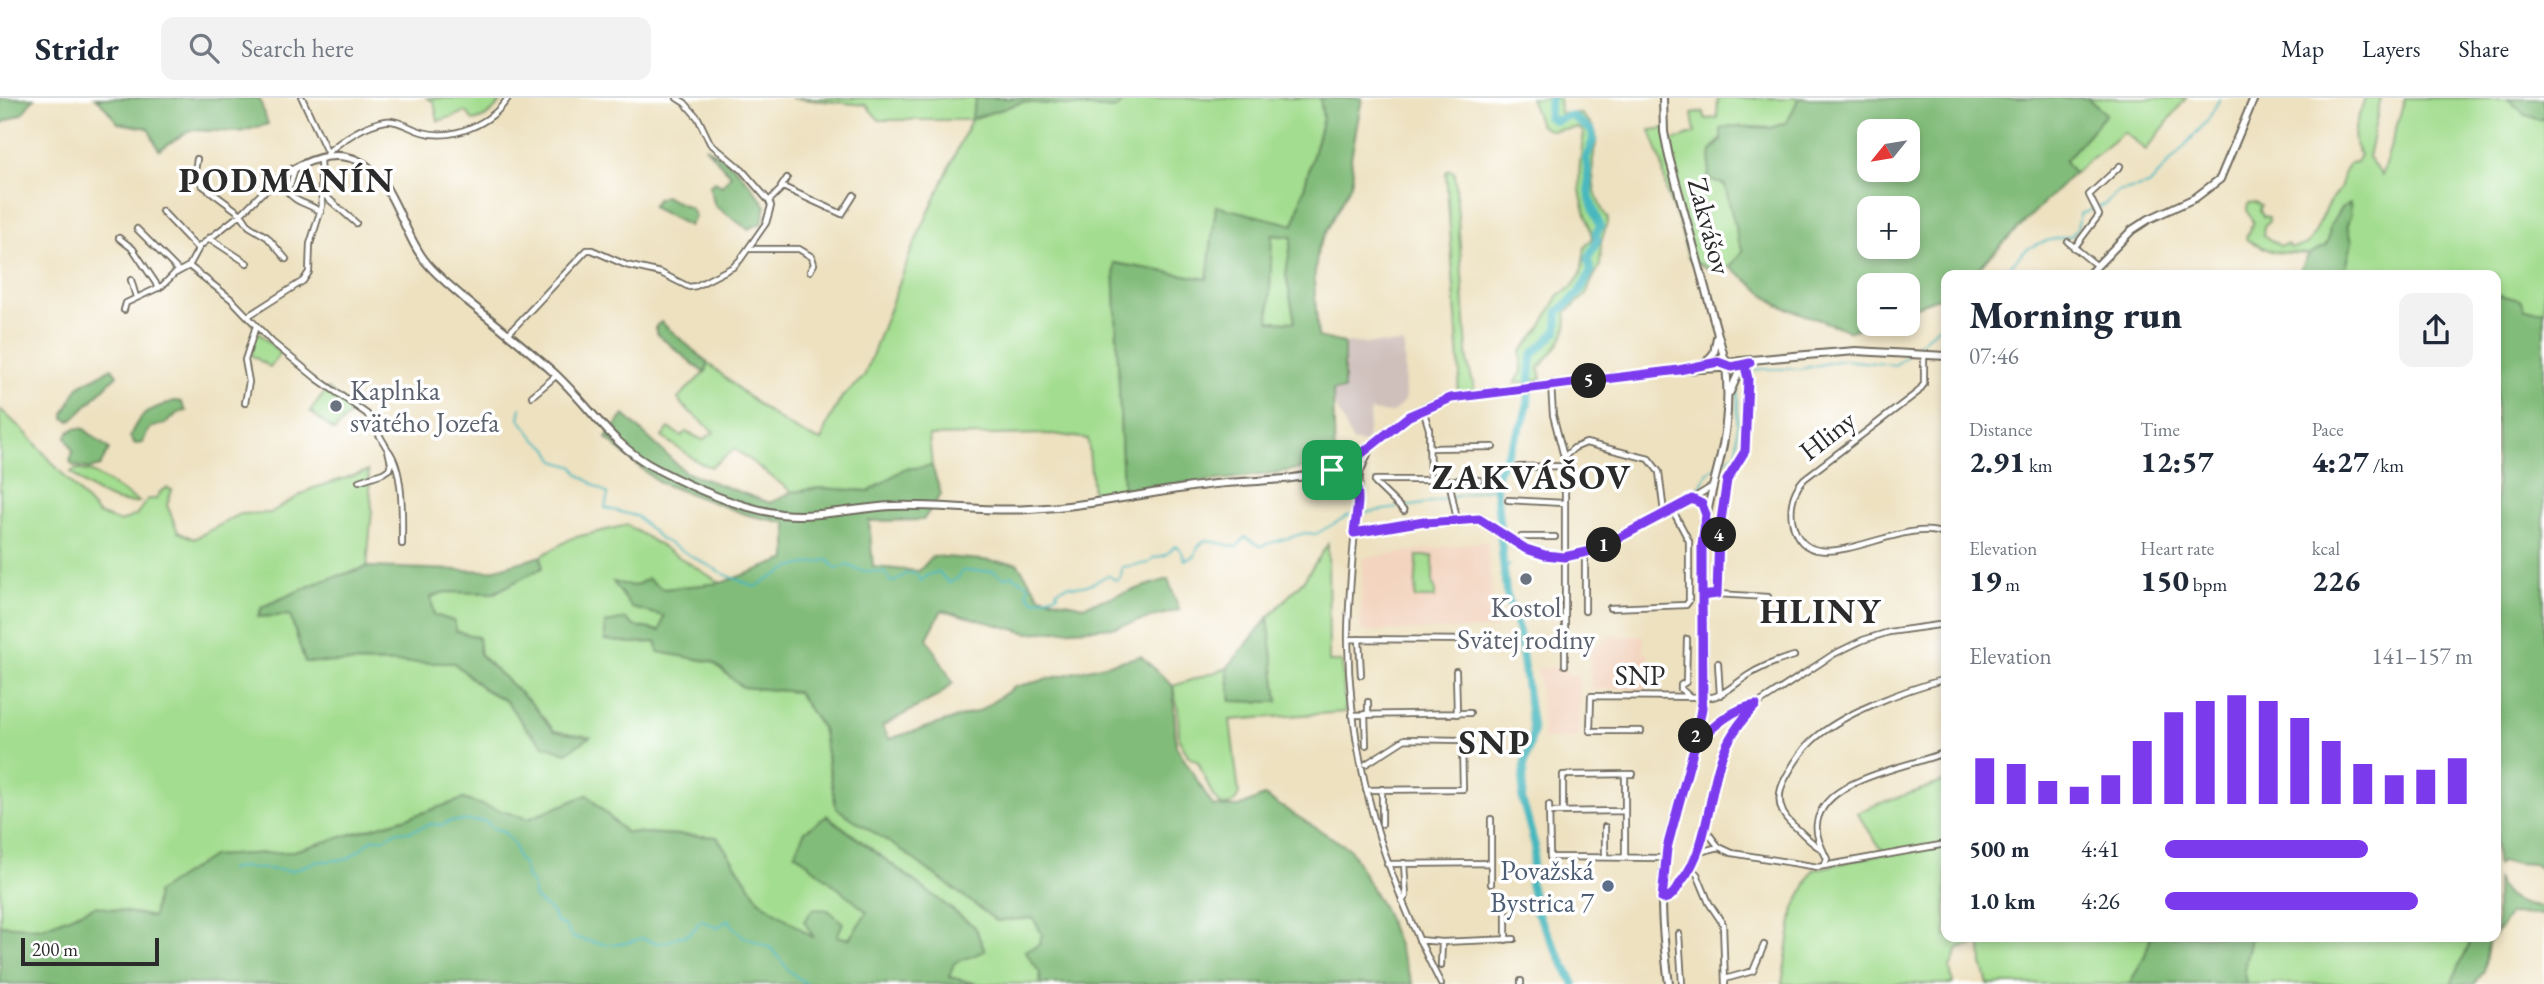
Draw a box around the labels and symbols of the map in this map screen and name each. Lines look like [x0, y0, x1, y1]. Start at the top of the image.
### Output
north arrow [1857, 119, 1920, 182]
district label: PODMANÍN [179, 157, 395, 202]
street label: Zakvášov [1680, 174, 1740, 279]
pin: 5 [1572, 364, 1606, 398]
place label: Kaplnka svätého Jozefa [350, 372, 500, 440]
marker: Kaplnka svätého Jozefa [328, 398, 344, 414]
street label: Hliny [1791, 401, 1863, 468]
pin [1302, 440, 1362, 500]
district label: ZAKVÁŠOV [1432, 454, 1632, 499]
pin: 4 [1702, 518, 1736, 552]
pin: 1 [1586, 528, 1622, 562]
marker: Kostol Svätej rodiny [1518, 571, 1534, 587]
district label: HLINY [1760, 588, 1882, 633]
place label: Kostol Svätej rodiny [1457, 589, 1596, 657]
street label: SNP [1615, 657, 1665, 693]
pin: 2 [1678, 718, 1714, 754]
district label: SNP [1459, 719, 1531, 764]
place label: Považská Bystrica 7 [1490, 852, 1595, 920]
marker: Považská Bystrica 7 [1600, 878, 1616, 894]
scale bar [21, 935, 159, 967]

